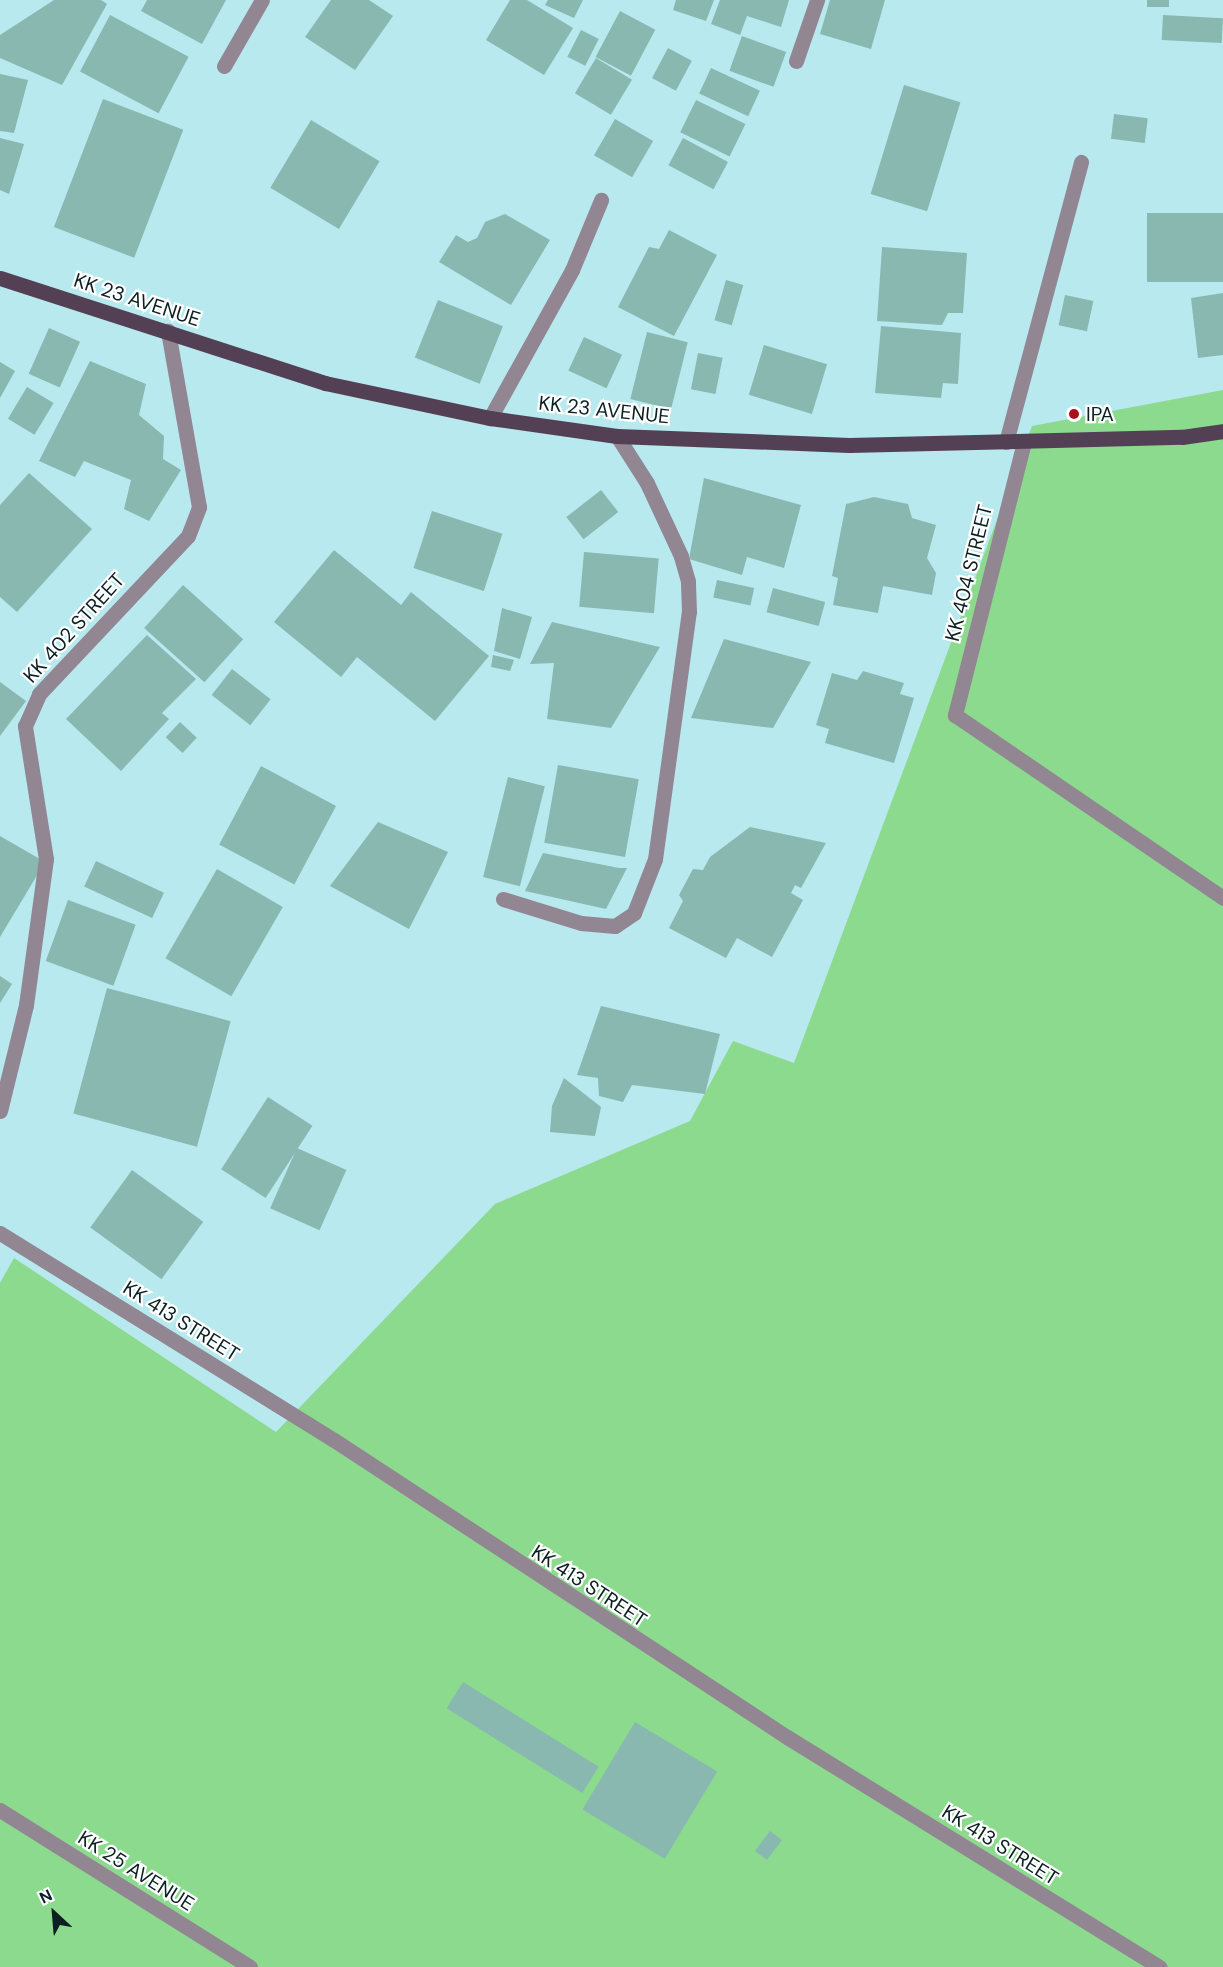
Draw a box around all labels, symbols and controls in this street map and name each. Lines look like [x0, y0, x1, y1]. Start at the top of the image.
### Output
street label: KK 23 AVENUE [71, 268, 203, 332]
street label: KK 23 AVENUE [537, 391, 671, 429]
place label: IPA [1086, 402, 1114, 426]
marker: IPA [1067, 407, 1081, 421]
street label: KK 404 STREET [940, 502, 998, 644]
street label: KK 402 STREET [18, 568, 130, 688]
street label: KK 413 STREET [119, 1276, 243, 1366]
street label: KK 413 STREET [527, 1540, 651, 1632]
street label: KK 413 STREET [938, 1800, 1062, 1890]
street label: KK 25 AVENUE [74, 1826, 198, 1916]
north arrow [24, 1883, 84, 1943]
text: N [36, 1884, 56, 1908]

